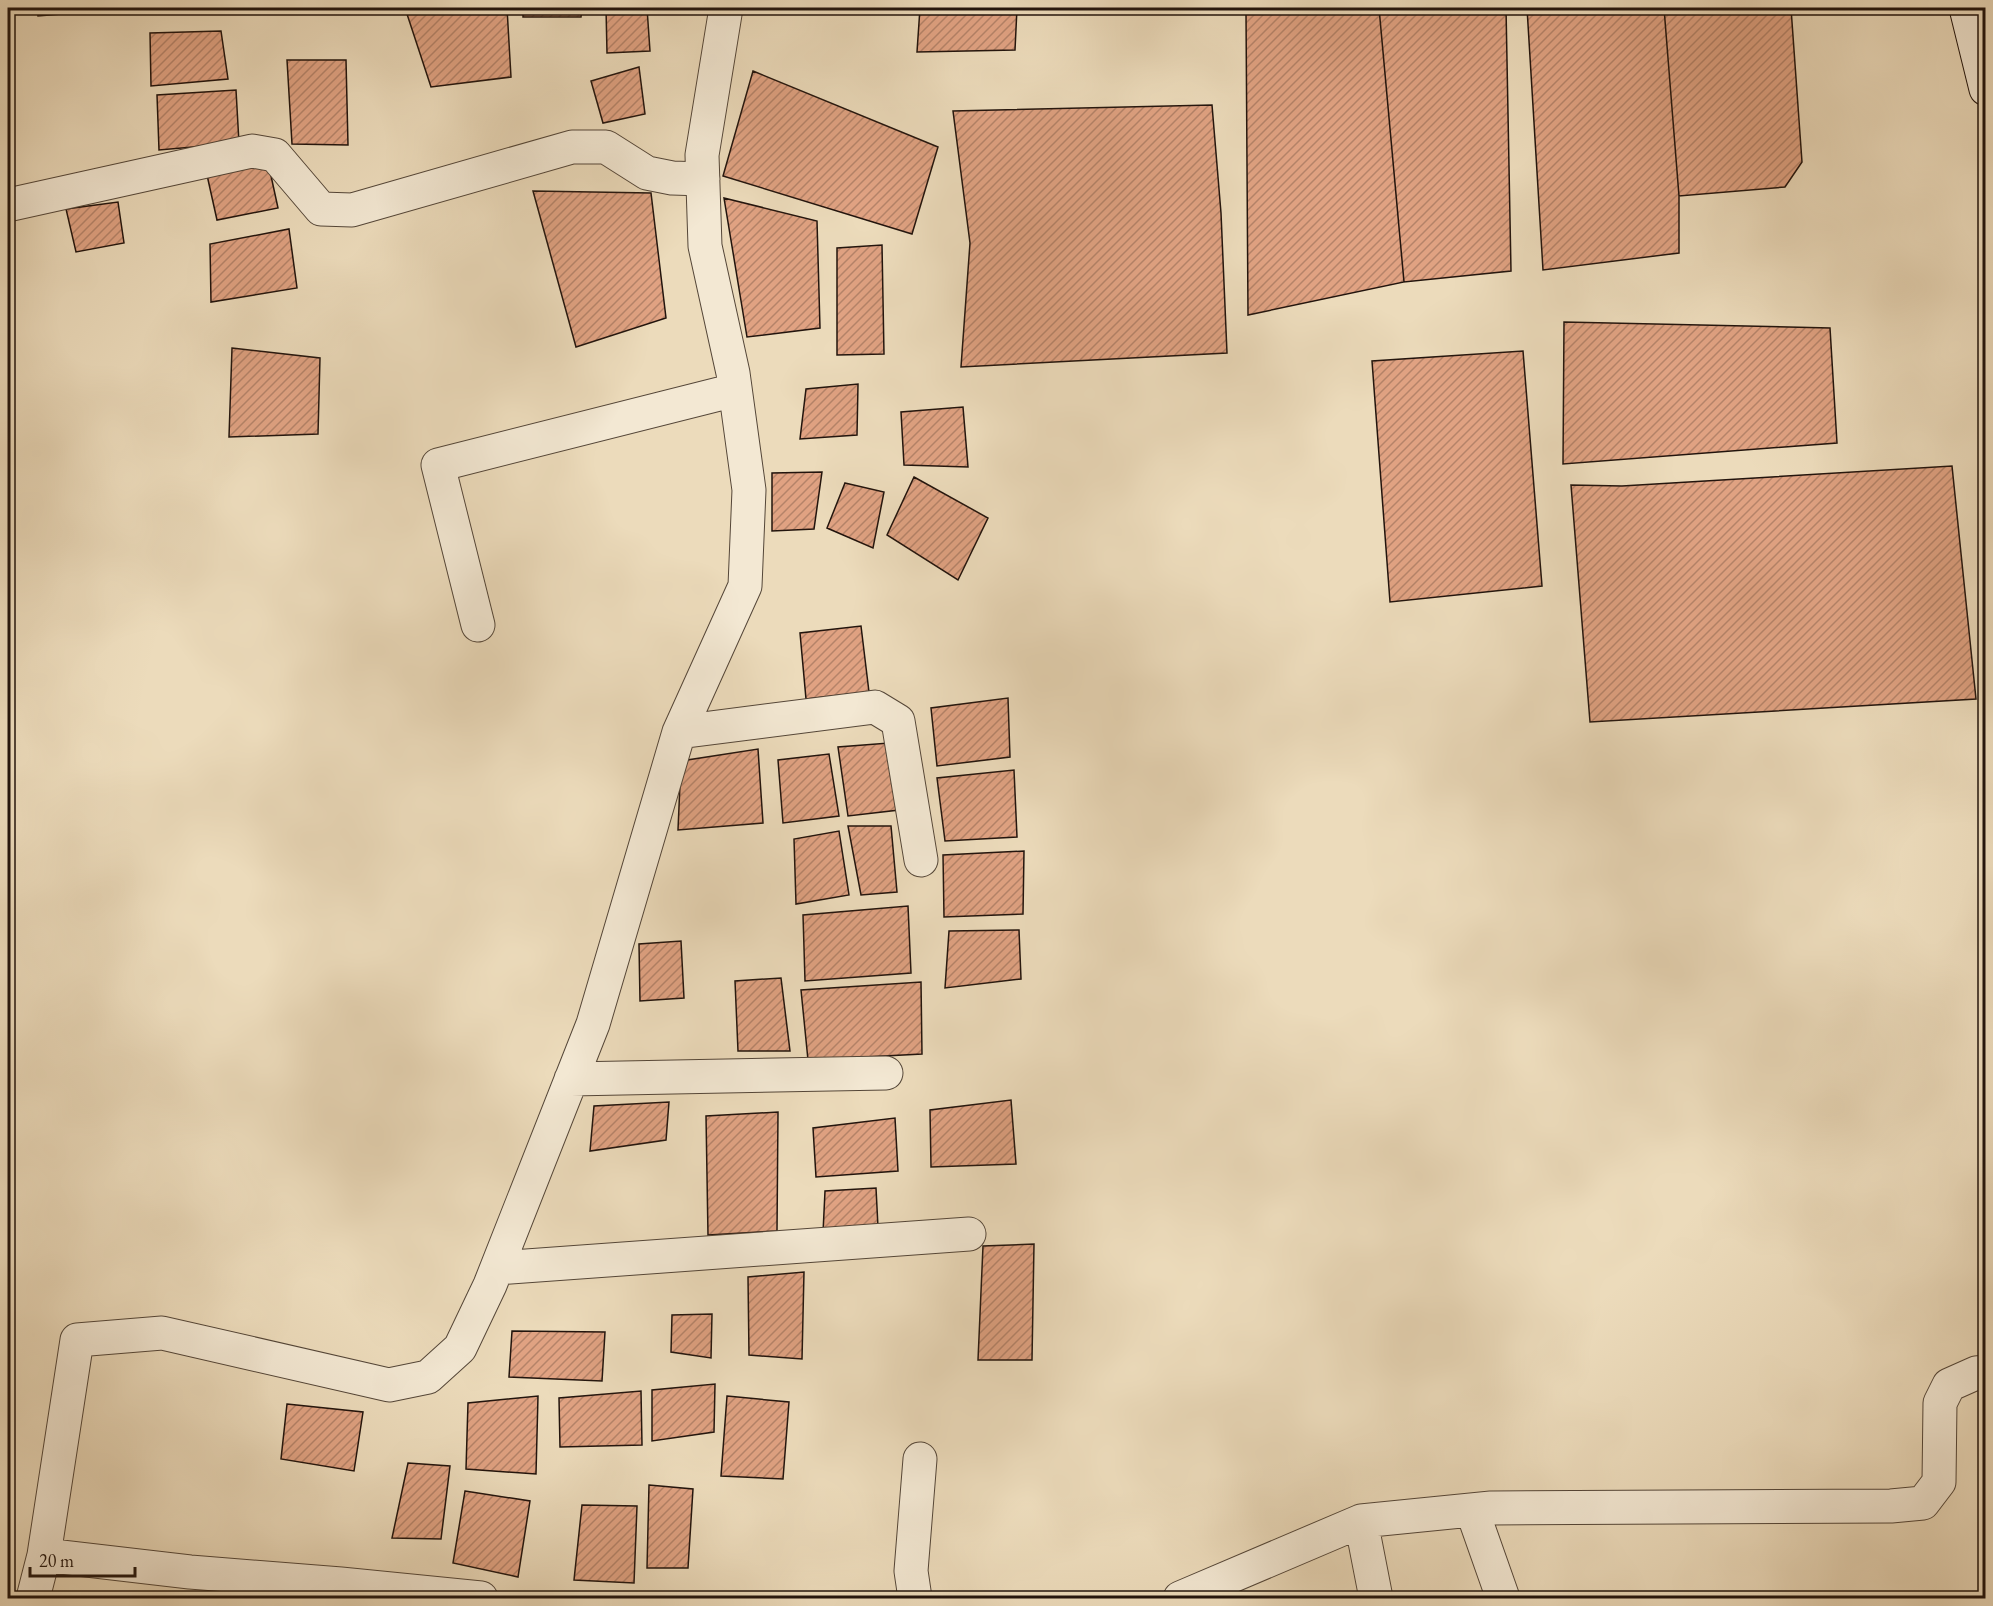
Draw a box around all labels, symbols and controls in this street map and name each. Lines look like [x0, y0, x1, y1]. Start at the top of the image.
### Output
scale bar [30, 1540, 135, 1578]
text: 20 m [39, 1549, 74, 1572]

